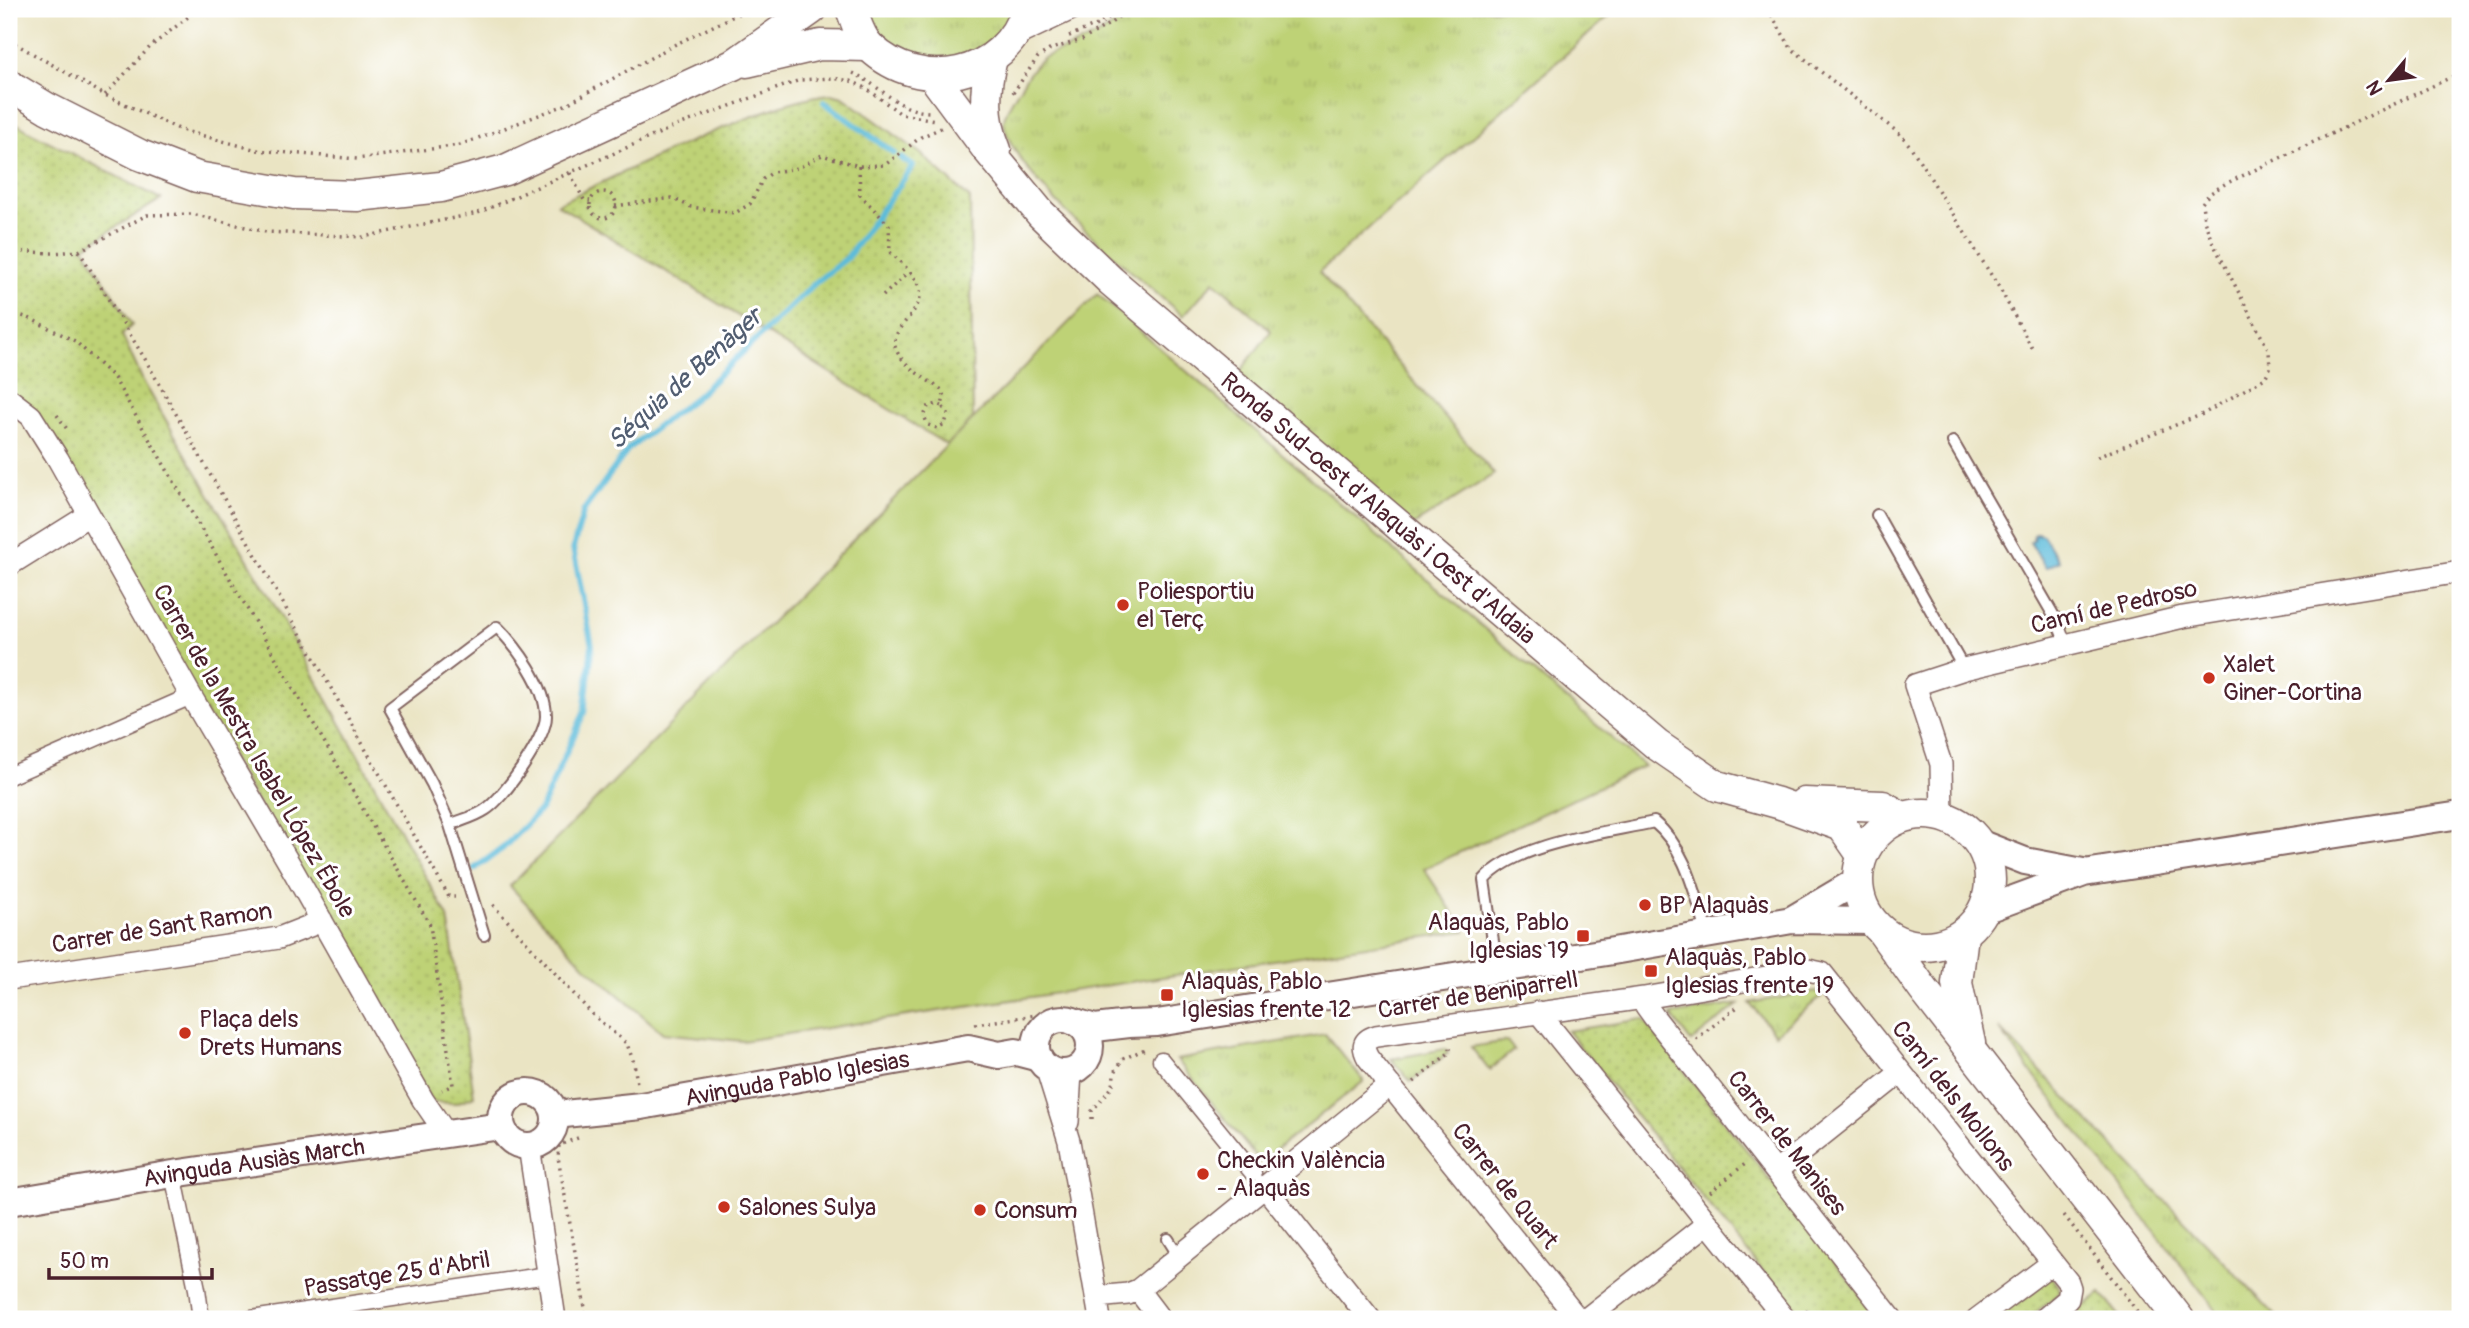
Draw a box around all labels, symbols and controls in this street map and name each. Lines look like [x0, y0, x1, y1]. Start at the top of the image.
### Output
north arrow [2354, 46, 2424, 116]
text: N [2361, 76, 2389, 99]
water label: Séquia de Benàger [601, 299, 772, 457]
street label: Ronda Sud-oest d'Alaquàs i Oest d'Aldaia [1215, 366, 1542, 650]
street label: Camí de Pedroso [2028, 574, 2200, 640]
place label: Poliesportiu el Terç [1137, 577, 1254, 634]
street label: Carrer de la Mestra Isabel López Ébole [146, 579, 362, 923]
marker: Poliesportiu el Terç [1115, 597, 1131, 613]
place label: Xalet Giner-Cortina [2223, 650, 2362, 707]
marker: Xalet Giner-Cortina [2201, 670, 2217, 686]
place label: BP Alaquàs [1659, 891, 1769, 920]
street label: Carrer de Sant Ramon [50, 896, 274, 960]
marker: BP Alaquàs [1637, 897, 1653, 913]
place label: Alaquàs, Pablo Iglesias 19 [1428, 908, 1569, 965]
marker: Alaquàs, Pablo Iglesias 19 [1575, 928, 1591, 944]
place label: Alaquàs, Pablo Iglesias frente 19 [1665, 943, 1834, 1000]
marker: Alaquàs, Pablo Iglesias frente 19 [1643, 963, 1659, 979]
street label: Carrer de Beniparrell [1376, 965, 1580, 1025]
place label: Alaquàs, Pablo Iglesias frente 12 [1181, 967, 1352, 1024]
marker: Alaquàs, Pablo Iglesias frente 12 [1159, 987, 1175, 1003]
place label: Plaça dels Drets Humans [199, 1005, 342, 1062]
street label: Camí dels Mollons [1885, 1015, 2021, 1177]
marker: Plaça dels Drets Humans [177, 1025, 193, 1041]
street label: Avinguda Pablo Iglesias [683, 1044, 912, 1112]
street label: Carrer de Manises [1721, 1065, 1853, 1222]
street label: Carrer de Quart [1445, 1117, 1565, 1255]
street label: Avinguda Ausiàs March [141, 1132, 367, 1193]
place label: Checkin València - Alaquàs [1217, 1146, 1385, 1203]
marker: Checkin València - Alaquàs [1195, 1166, 1211, 1182]
place label: Salones Sulya [738, 1193, 876, 1222]
place label: Consum [994, 1196, 1077, 1225]
marker: Salones Sulya [716, 1199, 732, 1215]
marker: Consum [972, 1202, 988, 1218]
scale bar [49, 1237, 212, 1281]
street label: Passatge 25 d'Abril [302, 1245, 492, 1303]
text: 50 m [60, 1248, 109, 1275]

